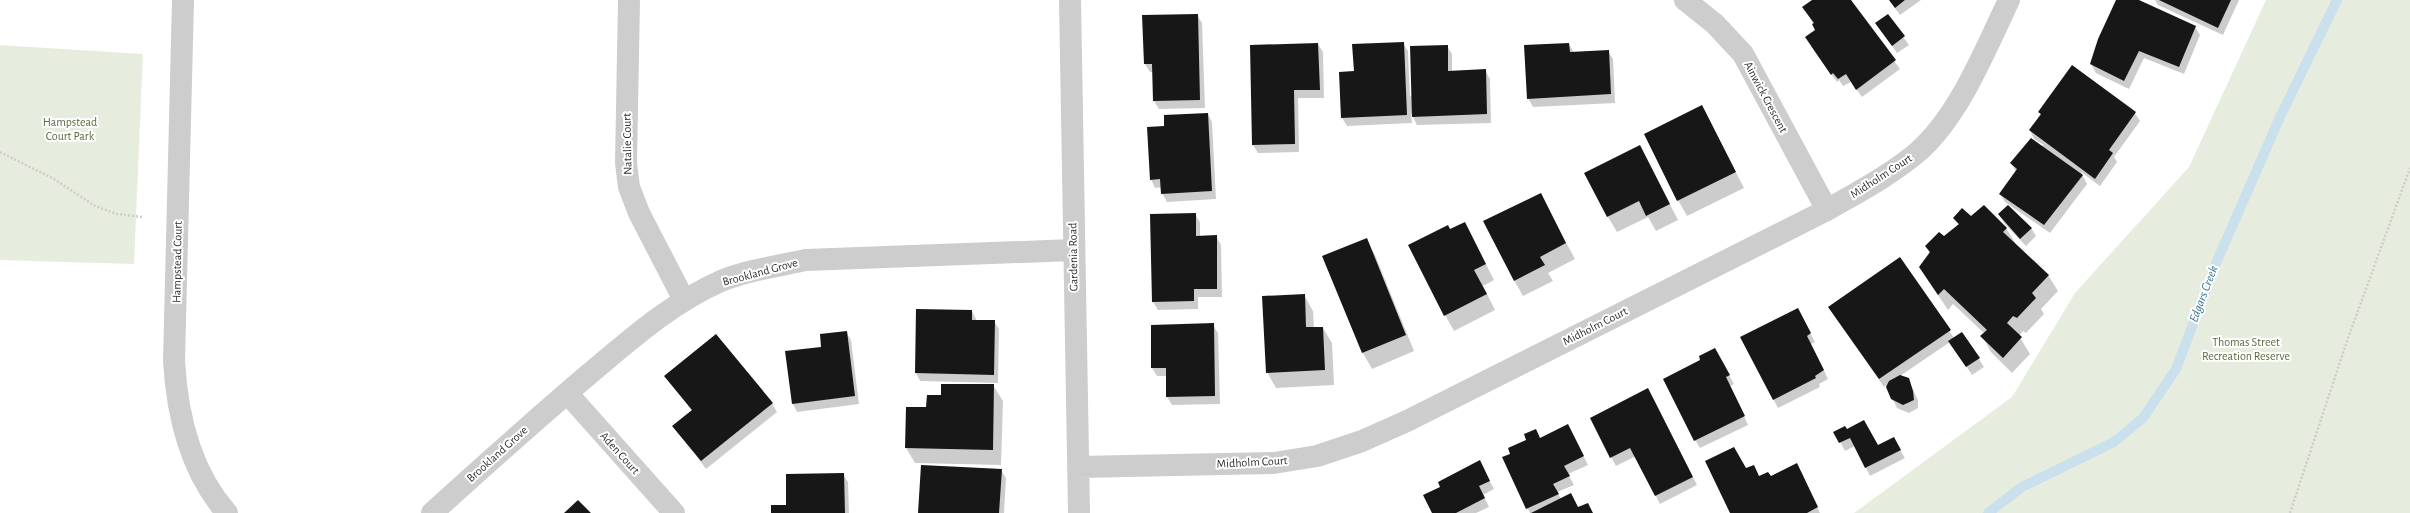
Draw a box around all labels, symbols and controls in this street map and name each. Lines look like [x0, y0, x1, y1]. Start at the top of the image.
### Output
street label: Ainwick Crescent [1742, 59, 1790, 135]
street label: Natalie Court [620, 113, 634, 175]
park label: Hampstead Court Park [43, 116, 97, 142]
street label: Midholm Court [1848, 152, 1914, 200]
street label: Hampstead Court [170, 221, 184, 303]
street label: Gardenia Road [1066, 223, 1080, 291]
street label: Brookland Grove [721, 256, 799, 288]
water label: Edgars Creek [2187, 264, 2221, 324]
street label: Midholm Court [1561, 304, 1629, 347]
park label: Thomas Street Recreation Reserve [2202, 336, 2290, 362]
street label: Brookland Grove [464, 424, 530, 484]
street label: Aden Court [598, 430, 642, 477]
street label: Midholm Court [1216, 454, 1288, 470]

